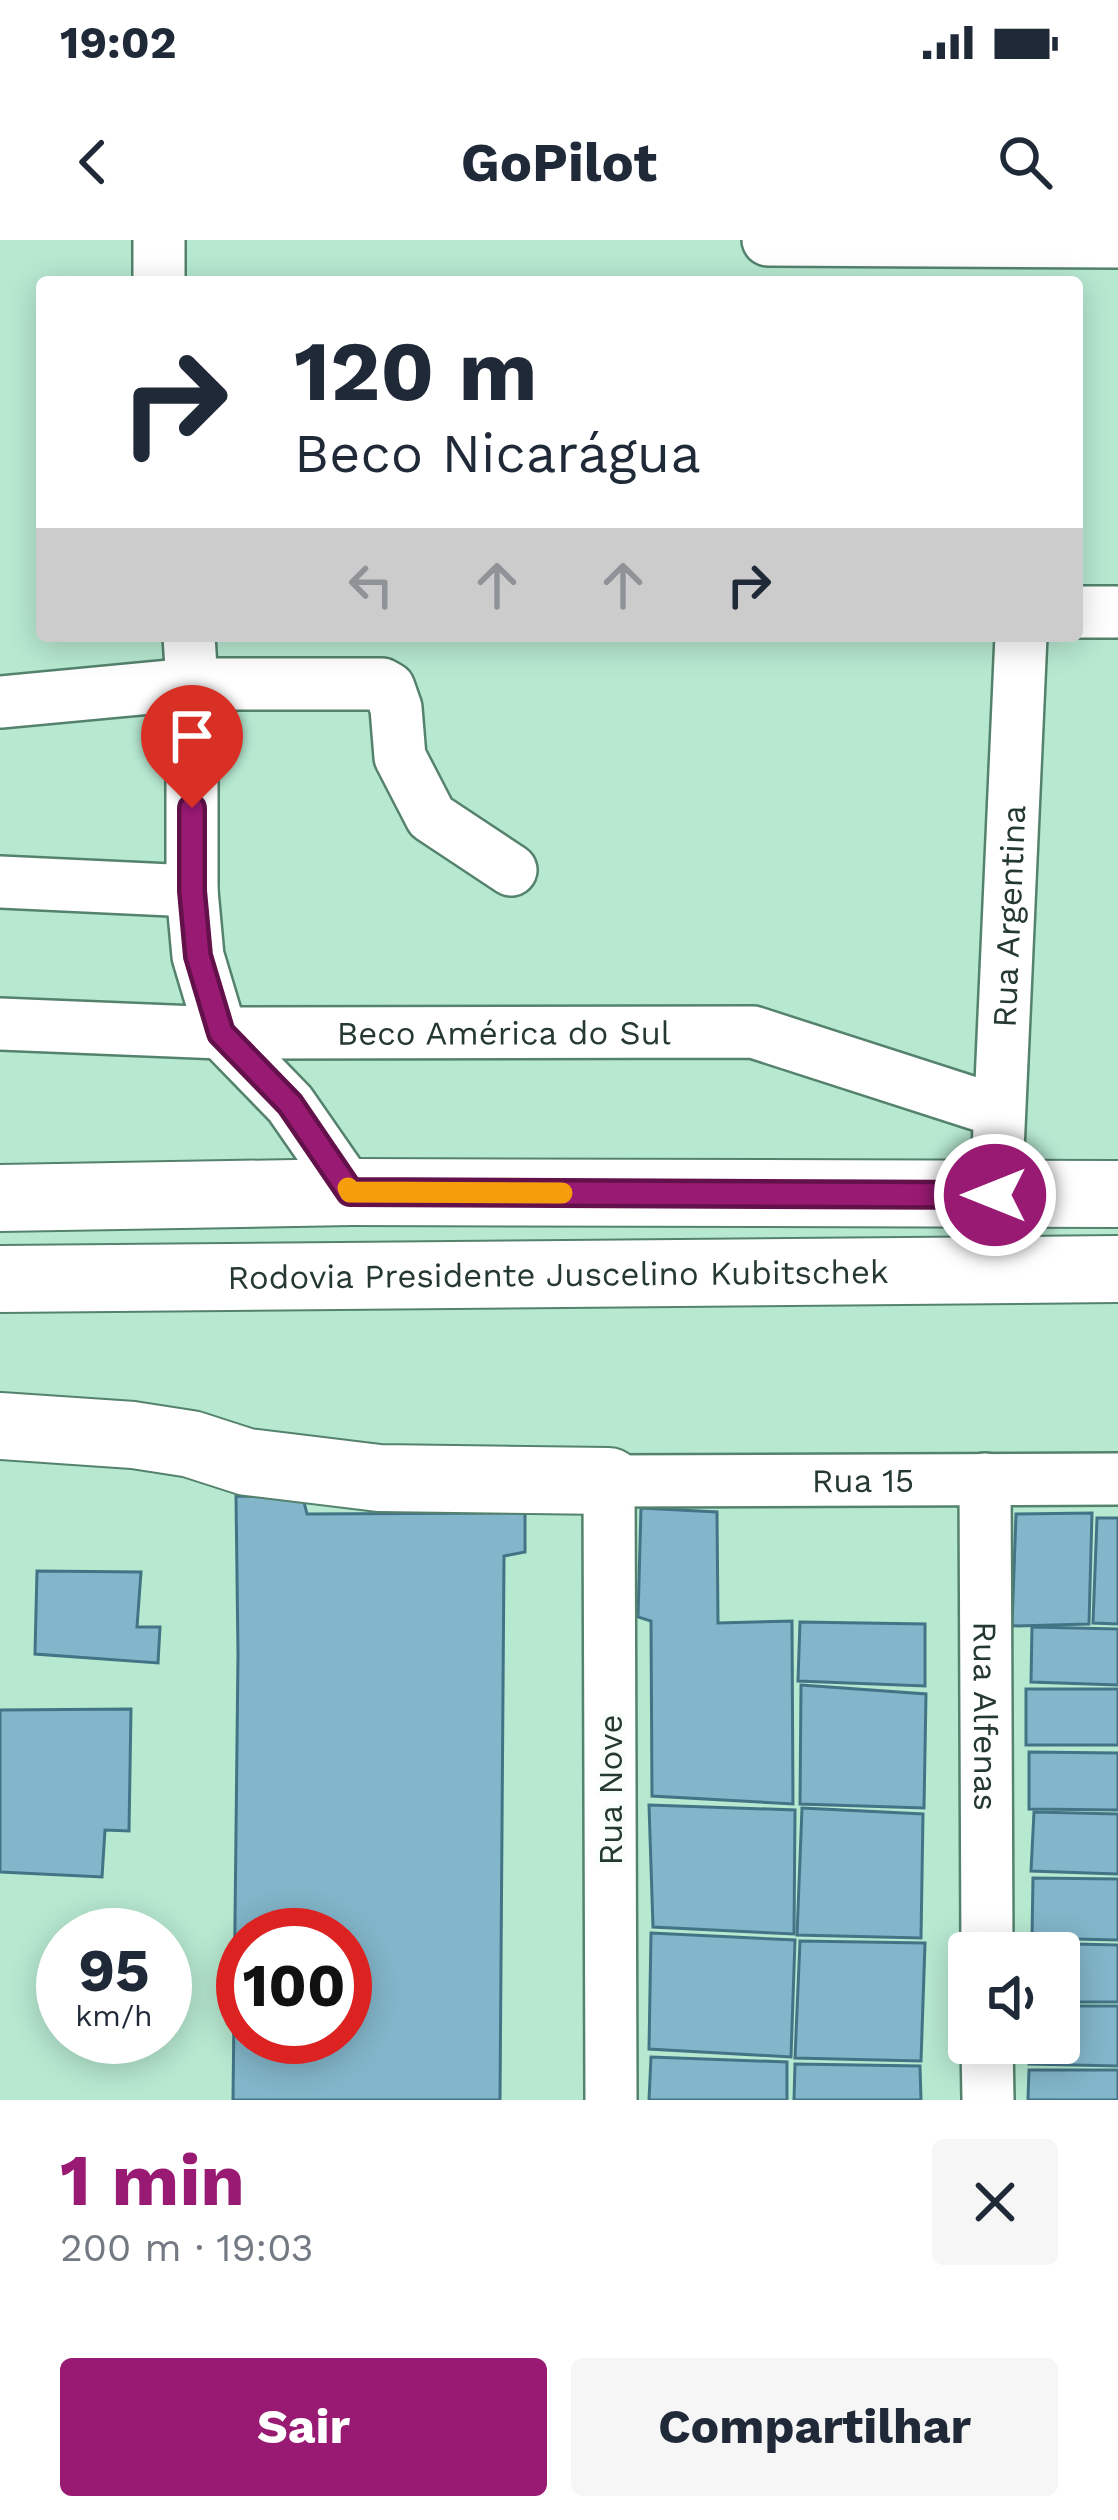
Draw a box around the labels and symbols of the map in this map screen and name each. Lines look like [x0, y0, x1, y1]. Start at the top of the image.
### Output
pin [141, 685, 243, 808]
street label: Rua Argentina [985, 804, 1033, 1028]
street label: Beco América do Sul [337, 1013, 671, 1053]
position arrow [932, 1132, 1058, 1258]
street label: Rodovia Presidente Juscelino Kubitschek [227, 1252, 889, 1297]
street label: Rua 15 [812, 1461, 914, 1500]
street label: Rua Alfenas [966, 1621, 1005, 1811]
street label: Rua Nove [591, 1714, 630, 1866]
speed limit sign: 100 [216, 1908, 372, 2064]

